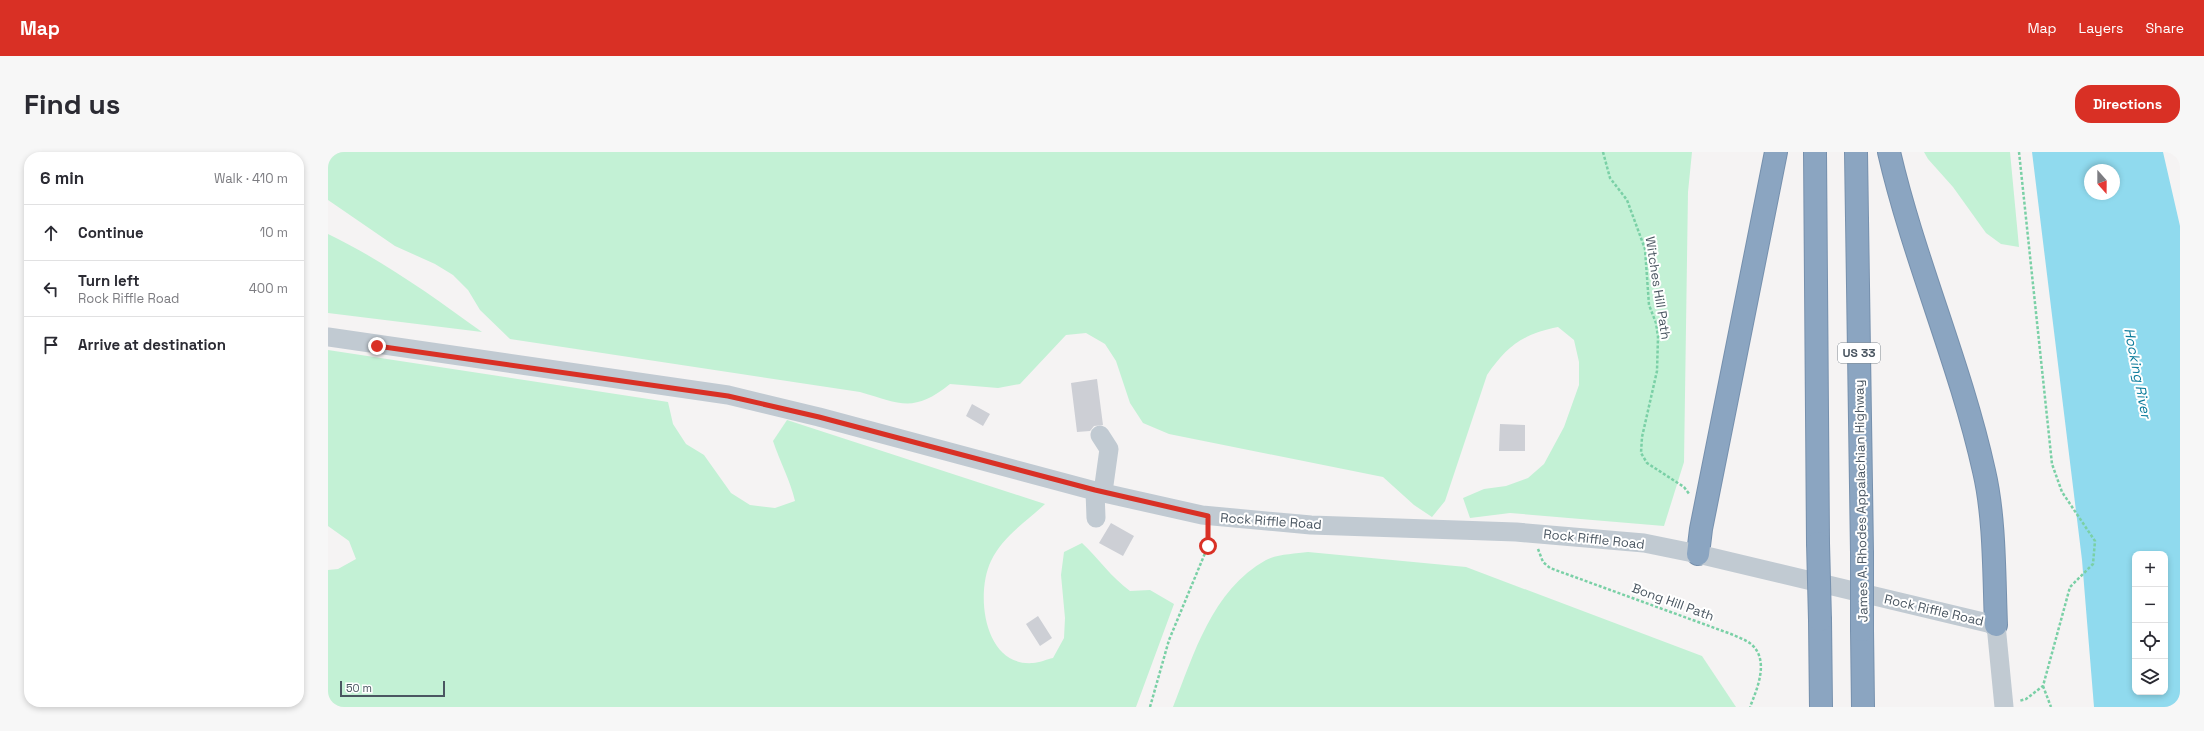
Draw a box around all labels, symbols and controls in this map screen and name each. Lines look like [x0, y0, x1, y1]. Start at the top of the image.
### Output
text: Map [20, 16, 60, 41]
text: Map [2027, 19, 2057, 37]
text: Layers [2079, 19, 2123, 37]
text: Share [2145, 19, 2184, 37]
button: Directions [2075, 85, 2180, 123]
text: Find us [24, 86, 121, 122]
north arrow [2084, 164, 2120, 200]
text: 6 min [40, 167, 84, 189]
text: Walk · 410 m [214, 170, 288, 187]
icon: ahead [40, 222, 62, 244]
text: Continue [78, 223, 144, 242]
text: 10 m [260, 224, 288, 241]
street label: Witches Hill Path [1641, 235, 1675, 341]
text: Turn left [78, 271, 140, 290]
icon: left [40, 278, 62, 300]
text: 400 m [249, 280, 288, 297]
text: Rock Riffle Road [78, 290, 179, 307]
water label: Hocking River [2120, 326, 2156, 421]
icon: arrive [40, 334, 62, 356]
text: Arrive at destination [78, 335, 226, 354]
route end [368, 337, 386, 355]
road number: US 33 [1838, 343, 1880, 363]
street label: James A. Rhodes Appalachian Highway [1850, 380, 1872, 622]
street label: Rock Riffle Road [1220, 509, 1322, 533]
street label: Rock Riffle Road [1543, 525, 1645, 553]
route start [1199, 537, 1217, 555]
map controls [2132, 551, 2168, 695]
button: + [2132, 551, 2168, 587]
street label: Bong Hill Path [1630, 579, 1716, 625]
button: − [2132, 587, 2168, 623]
street label: Rock Riffle Road [1883, 590, 1985, 630]
button: locate [2132, 623, 2168, 659]
button: layers [2132, 659, 2168, 695]
scale bar [340, 679, 445, 698]
text: 50 m [346, 681, 372, 695]

